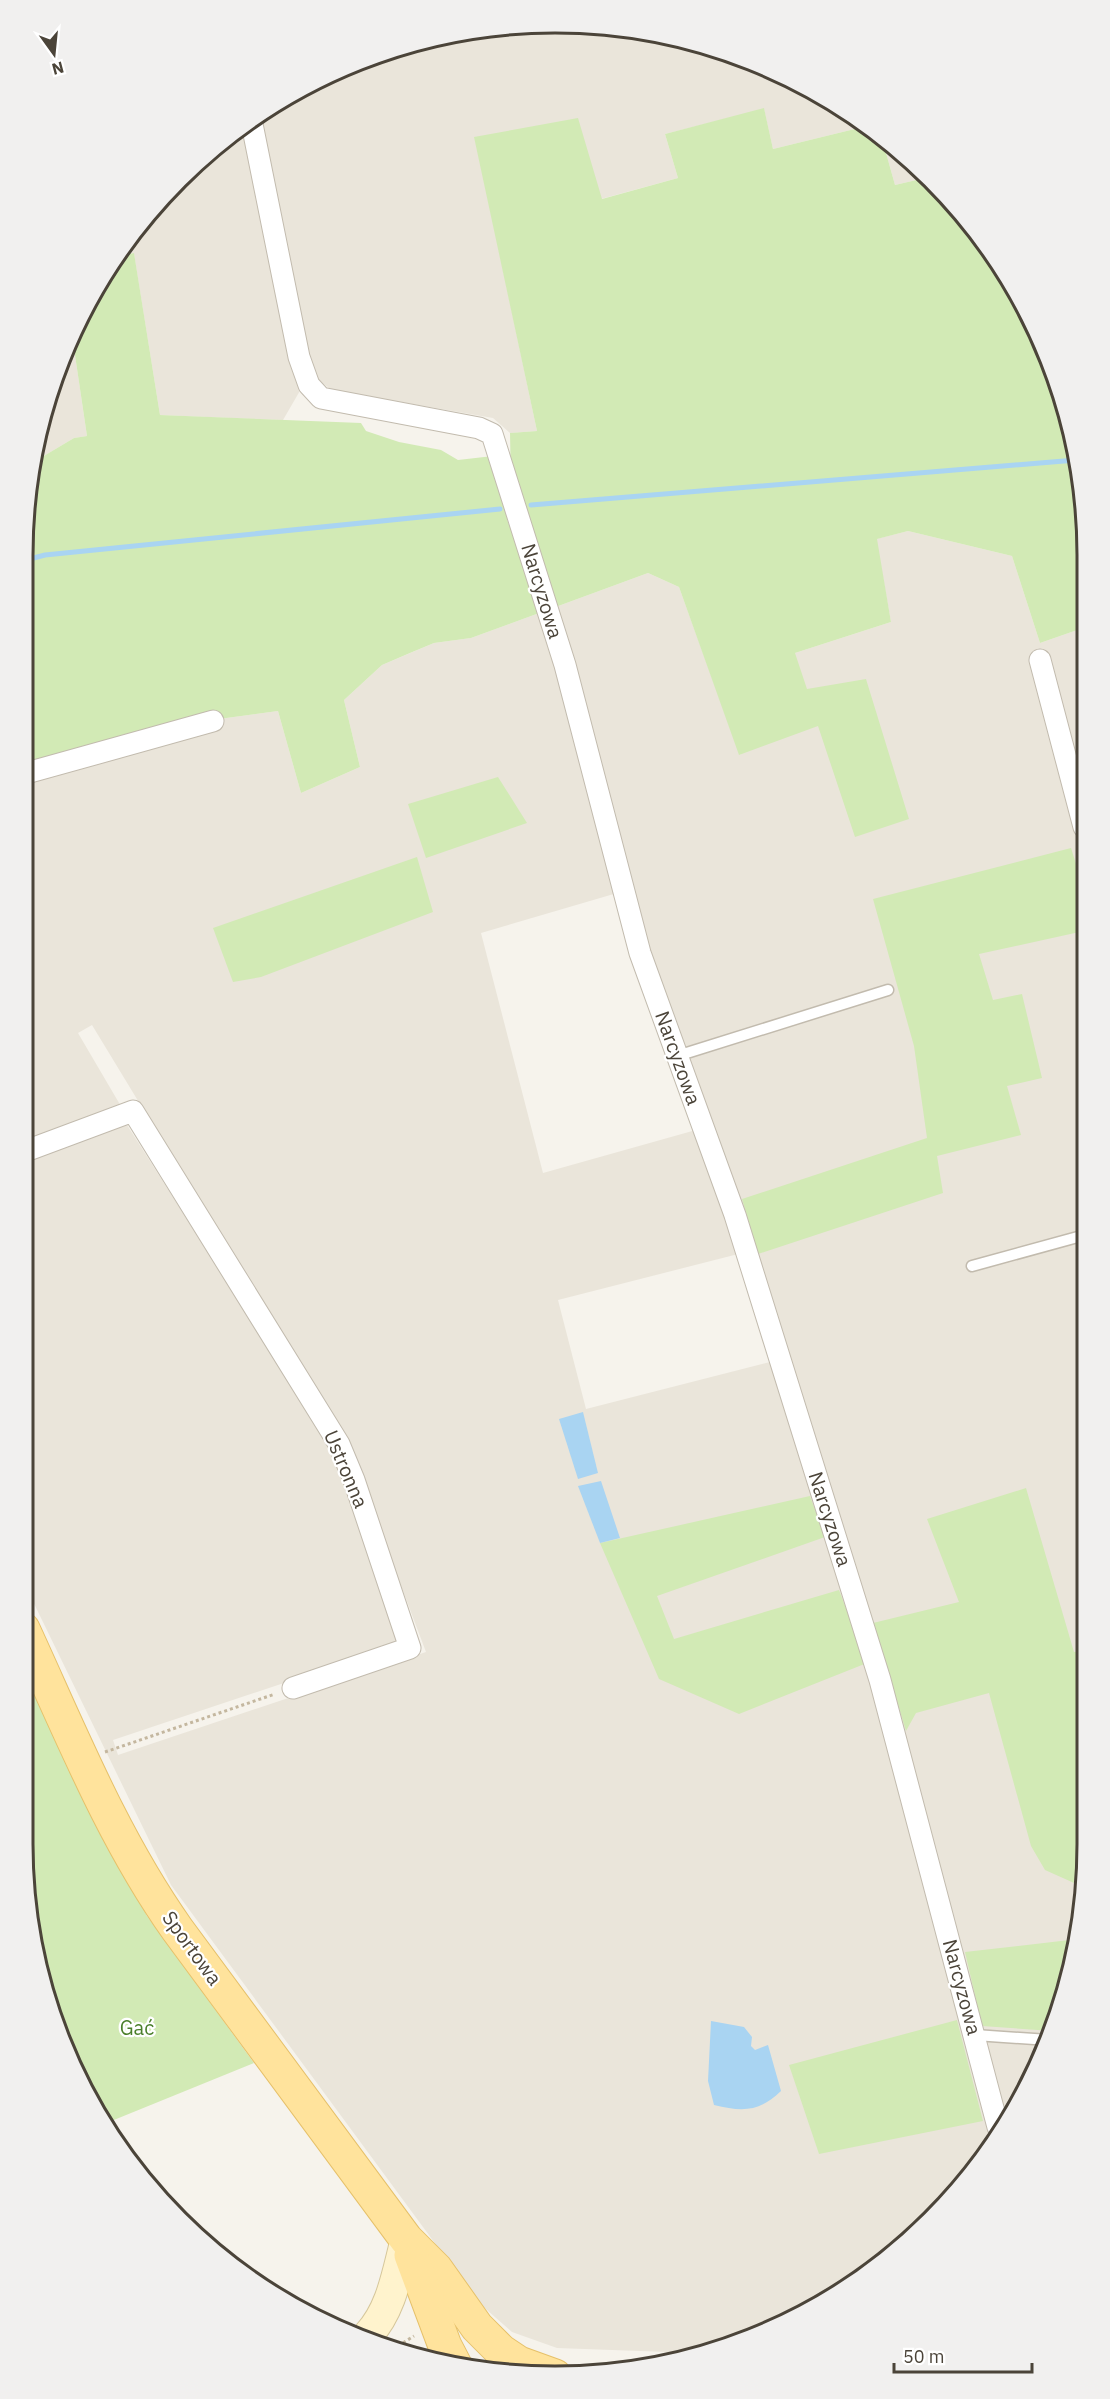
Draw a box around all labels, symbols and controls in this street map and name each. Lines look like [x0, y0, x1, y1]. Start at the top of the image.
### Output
north arrow [24, 24, 84, 84]
text: N [50, 57, 66, 80]
street label: Narcyzowa [515, 540, 570, 642]
street label: Narcyzowa [649, 1007, 708, 1109]
street label: Ustronna [318, 1426, 375, 1512]
street label: Narcyzowa [802, 1468, 859, 1570]
street label: Sportowa [156, 1905, 229, 1991]
street label: Narcyzowa [937, 1936, 988, 2038]
park label: Gać [120, 2014, 154, 2041]
scale bar [894, 2336, 1032, 2374]
text: 50 m [903, 2345, 945, 2368]

